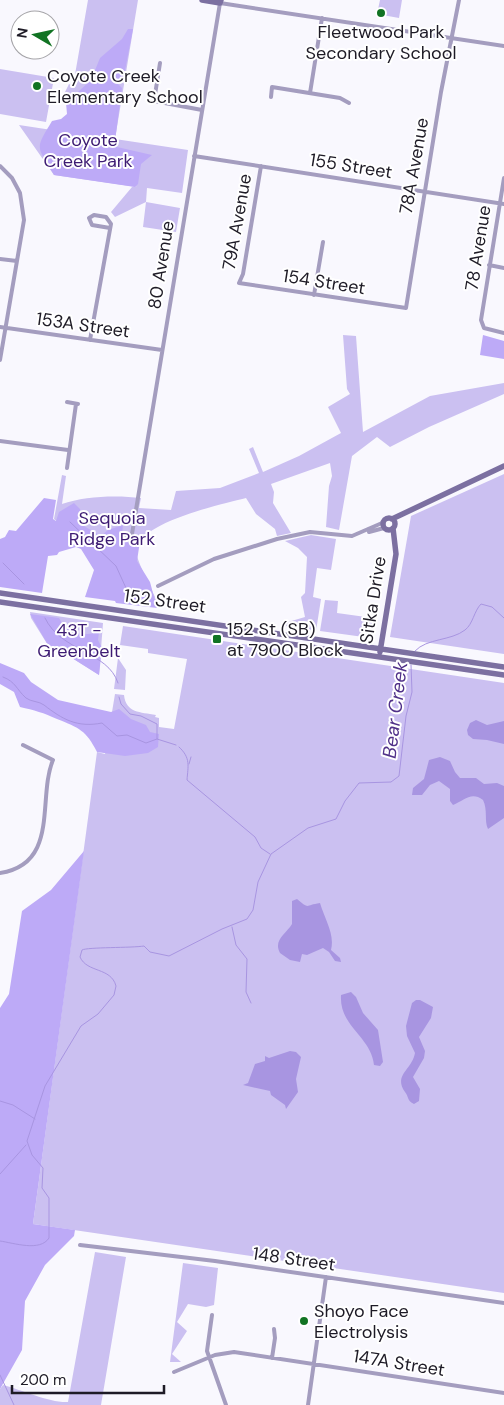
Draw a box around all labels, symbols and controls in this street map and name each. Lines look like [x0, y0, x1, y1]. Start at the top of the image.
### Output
marker: Fleetwood Park Secondary School [375, 7, 387, 19]
north arrow [10, 10, 60, 60]
place label: Fleetwood Park Secondary School [306, 20, 456, 65]
text: N [12, 27, 32, 39]
place label: Coyote Creek Elementary School [47, 64, 203, 109]
marker: Coyote Creek Elementary School [31, 80, 43, 92]
street label: 78A Avenue [394, 116, 434, 216]
park label: Coyote Creek Park [43, 128, 133, 173]
street label: 155 Street [308, 148, 394, 184]
street label: 79A Avenue [217, 172, 257, 272]
street label: 78 Avenue [459, 204, 497, 292]
street label: 80 Avenue [142, 219, 180, 311]
street label: 154 Street [281, 264, 367, 300]
street label: 153A Street [35, 307, 131, 343]
park label: Sequoia Ridge Park [69, 506, 155, 551]
street label: Sitka Drive [354, 555, 392, 645]
street label: 152 Street [122, 583, 208, 619]
place label: 152 St (SB) at 7900 Block [227, 617, 343, 662]
park label: 43T - Greenbelt [37, 618, 121, 663]
marker: 152 St (SB) at 7900 Block [211, 633, 223, 645]
water label: Bear Creek [377, 660, 413, 760]
street label: 148 Street [251, 1241, 337, 1277]
place label: Shoyo Face Electrolysis [314, 1299, 409, 1344]
marker: Shoyo Face Electrolysis [298, 1315, 310, 1327]
street label: 147A Street [352, 1344, 446, 1382]
scale bar [12, 1362, 165, 1394]
text: 200 m [20, 1370, 66, 1390]

